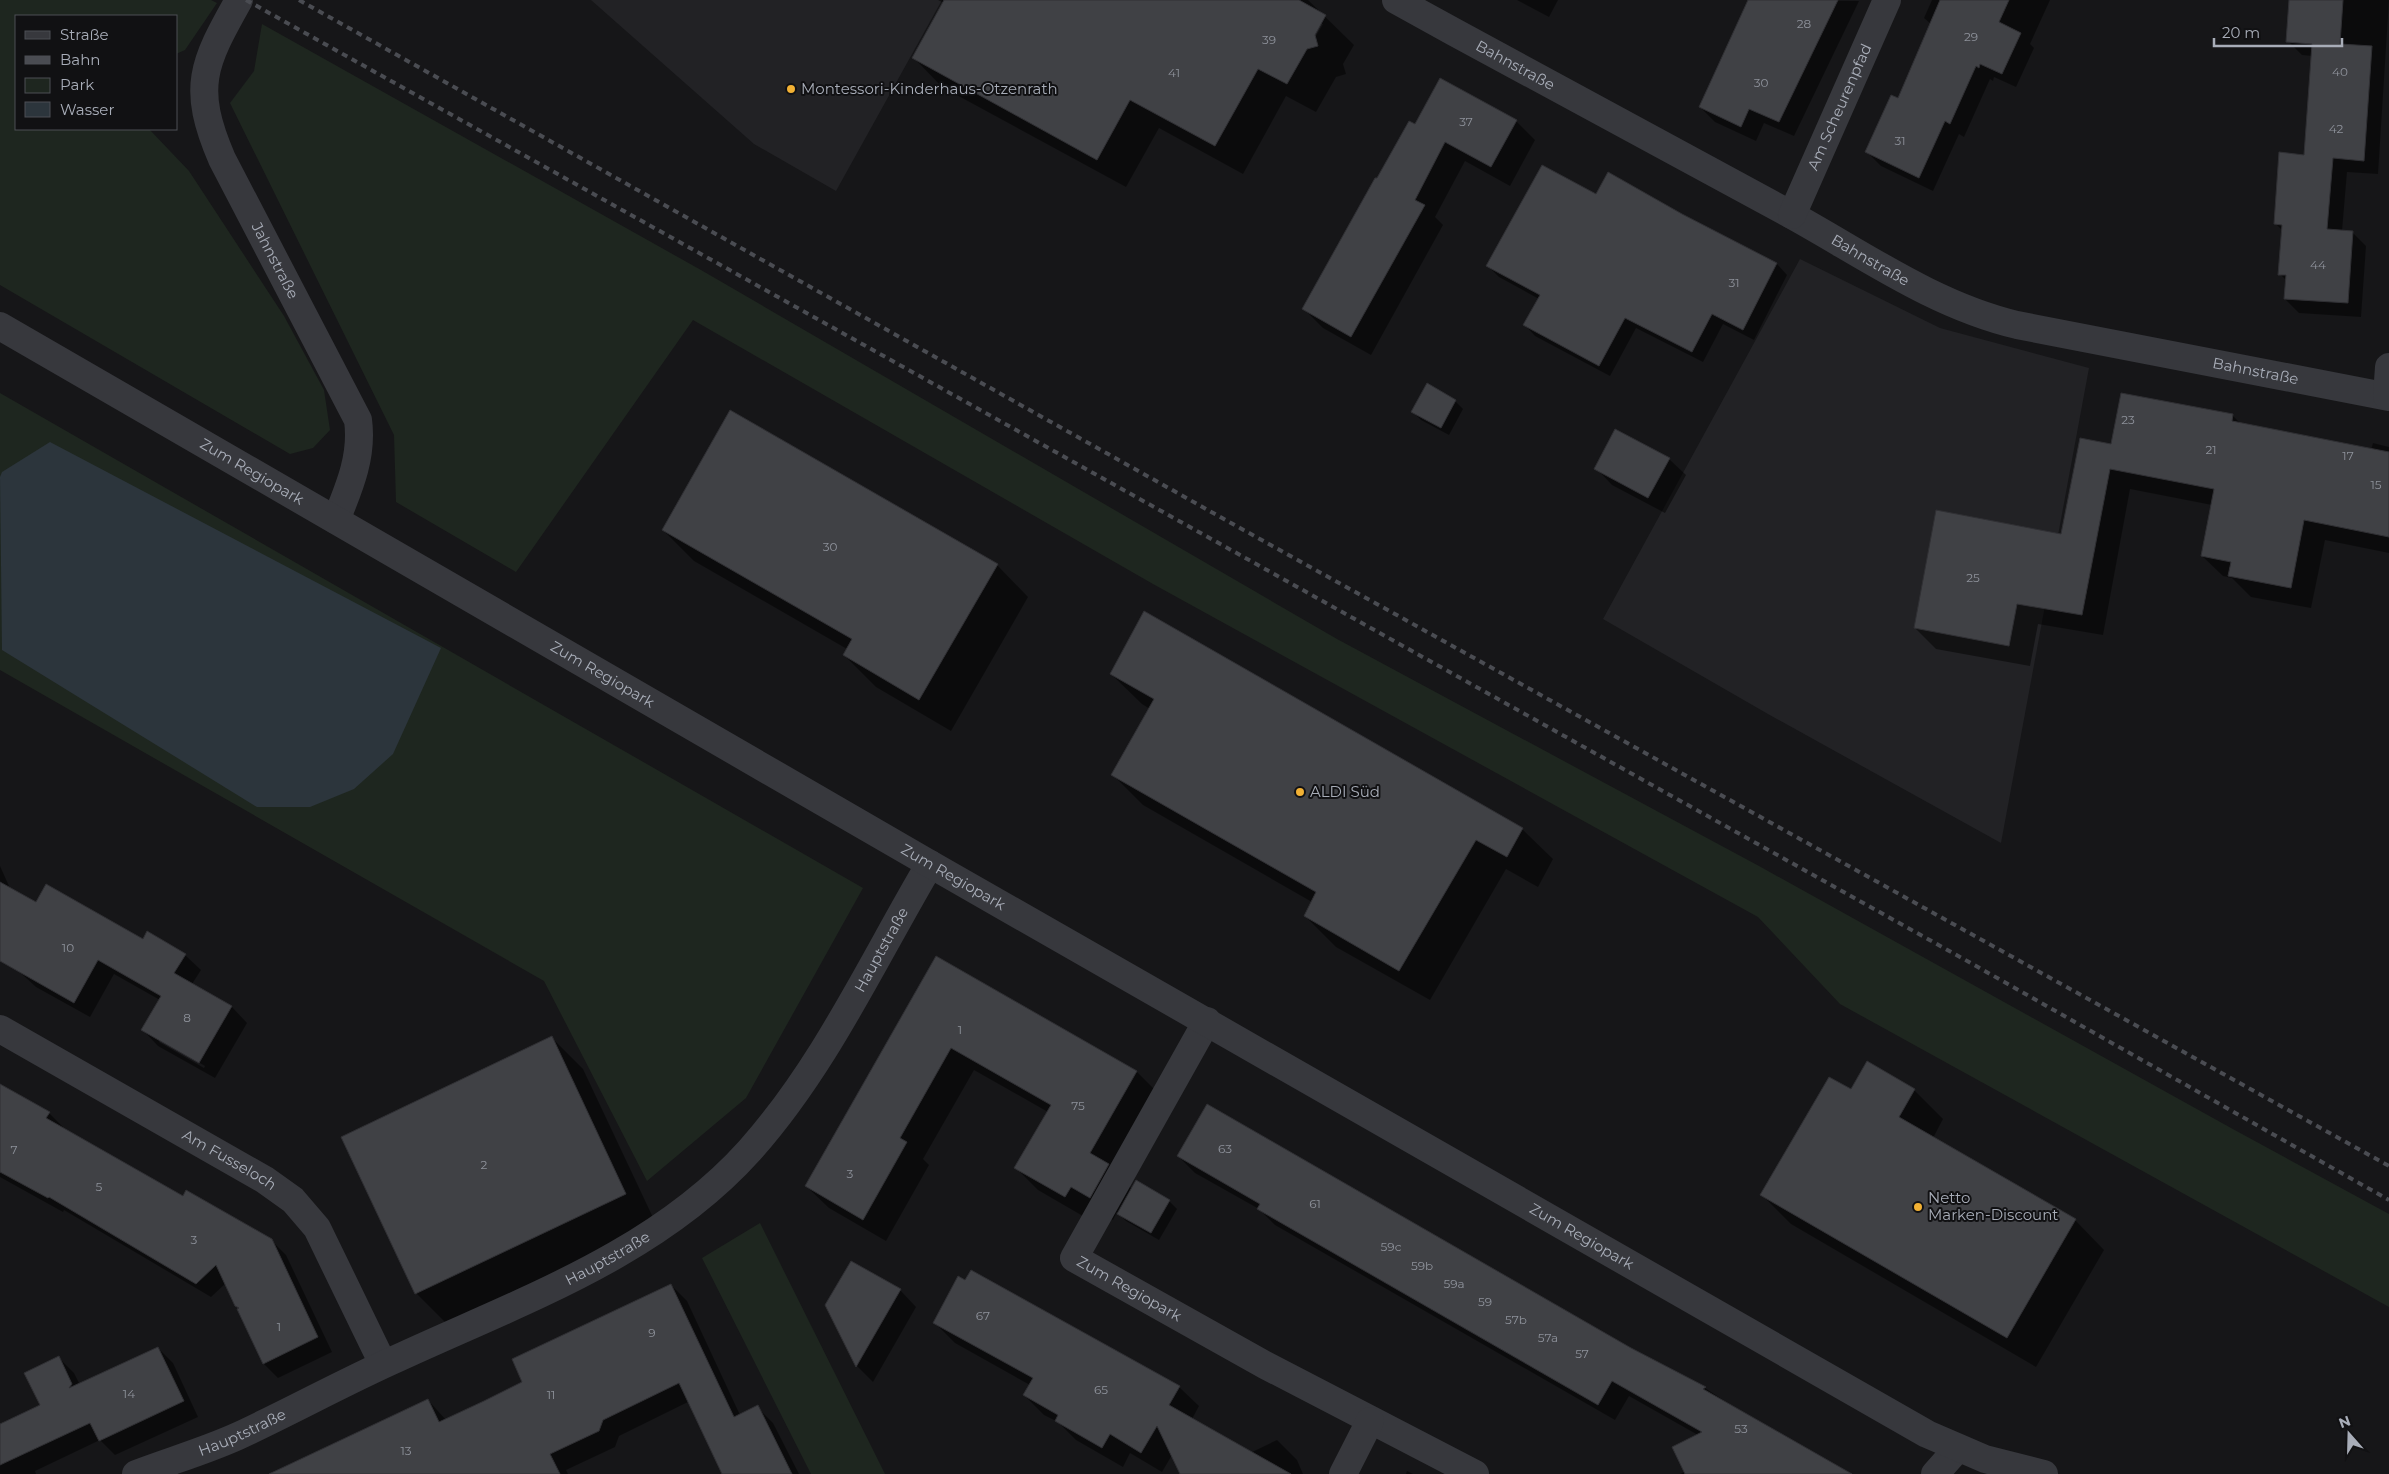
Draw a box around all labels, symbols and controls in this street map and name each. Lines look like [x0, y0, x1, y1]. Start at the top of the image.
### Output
legend [15, 15, 178, 130]
scale bar [2214, 15, 2342, 47]
house number: 28 [1797, 16, 1812, 31]
text: 20 m [2222, 23, 2260, 42]
text: Straße [60, 25, 109, 44]
house number: 29 [1964, 29, 1978, 44]
house number: 39 [1262, 32, 1276, 47]
street label: Bahnstraße [1473, 36, 1558, 94]
street label: Am Scheurenpfad [1803, 41, 1876, 173]
text: Bahn [60, 50, 100, 69]
house number: 40 [2332, 64, 2348, 79]
house number: 41 [1168, 65, 1180, 80]
text: Park [60, 75, 94, 94]
house number: 30 [1754, 75, 1768, 90]
place label: Montessori-Kinderhaus-Otzenrath [801, 79, 1058, 98]
marker: Montessori-Kinderhaus-Otzenrath [785, 83, 797, 95]
text: Wasser [60, 100, 114, 119]
house number: 37 [1459, 114, 1473, 129]
house number: 42 [2329, 121, 2344, 136]
house number: 31 [1894, 133, 1906, 148]
street label: Jahnstraße [247, 218, 303, 302]
street label: Bahnstraße [1828, 230, 1913, 290]
house number: 44 [2310, 257, 2326, 272]
house number: 31 [1728, 275, 1740, 290]
street label: Bahnstraße [2211, 353, 2300, 388]
house number: 23 [2121, 412, 2135, 427]
street label: Zum Regiopark [197, 434, 308, 509]
house number: 21 [2205, 442, 2217, 457]
house number: 17 [2342, 448, 2354, 463]
house number: 15 [2370, 477, 2382, 492]
house number: 30 [823, 539, 837, 554]
house number: 25 [1966, 570, 1980, 585]
street label: Zum Regiopark [547, 637, 658, 712]
place label: ALDI Süd [1310, 782, 1380, 801]
marker: ALDI Süd [1294, 786, 1306, 798]
street label: Zum Regiopark [898, 839, 1009, 914]
street label: Hauptstraße [850, 904, 912, 995]
house number: 10 [62, 940, 74, 955]
house number: 8 [183, 1010, 191, 1025]
house number: 1 [958, 1022, 962, 1037]
house number: 75 [1071, 1098, 1085, 1113]
street label: Am Fusseloch [179, 1125, 280, 1194]
house number: 63 [1218, 1141, 1232, 1156]
house number: 7 [10, 1142, 18, 1157]
house number: 2 [481, 1157, 488, 1172]
house number: 3 [847, 1166, 854, 1181]
house number: 5 [96, 1179, 103, 1194]
place label: Netto Marken-Discount [1928, 1188, 2058, 1224]
house number: 61 [1309, 1196, 1321, 1211]
street label: Zum Regiopark [1526, 1199, 1637, 1273]
marker: Netto Marken-Discount [1912, 1201, 1924, 1213]
street label: Hauptstraße [562, 1227, 653, 1289]
house number: 3 [191, 1232, 198, 1247]
house number: 59c [1381, 1239, 1402, 1254]
street label: Zum Regiopark [1074, 1252, 1185, 1325]
house number: 59b [1411, 1258, 1433, 1273]
house number: 59a [1443, 1276, 1465, 1291]
house number: 59 [1478, 1294, 1492, 1309]
house number: 67 [976, 1308, 990, 1323]
house number: 57b [1505, 1312, 1527, 1327]
house number: 1 [277, 1319, 281, 1334]
house number: 9 [648, 1325, 656, 1340]
house number: 57a [1538, 1330, 1558, 1345]
house number: 57 [1575, 1346, 1589, 1361]
house number: 65 [1094, 1382, 1108, 1397]
house number: 14 [123, 1386, 135, 1401]
house number: 11 [547, 1387, 555, 1402]
street label: Hauptstraße [196, 1404, 289, 1460]
north arrow [2324, 1409, 2374, 1459]
text: N [2336, 1411, 2353, 1432]
house number: 53 [1734, 1421, 1748, 1436]
house number: 13 [400, 1443, 412, 1458]

